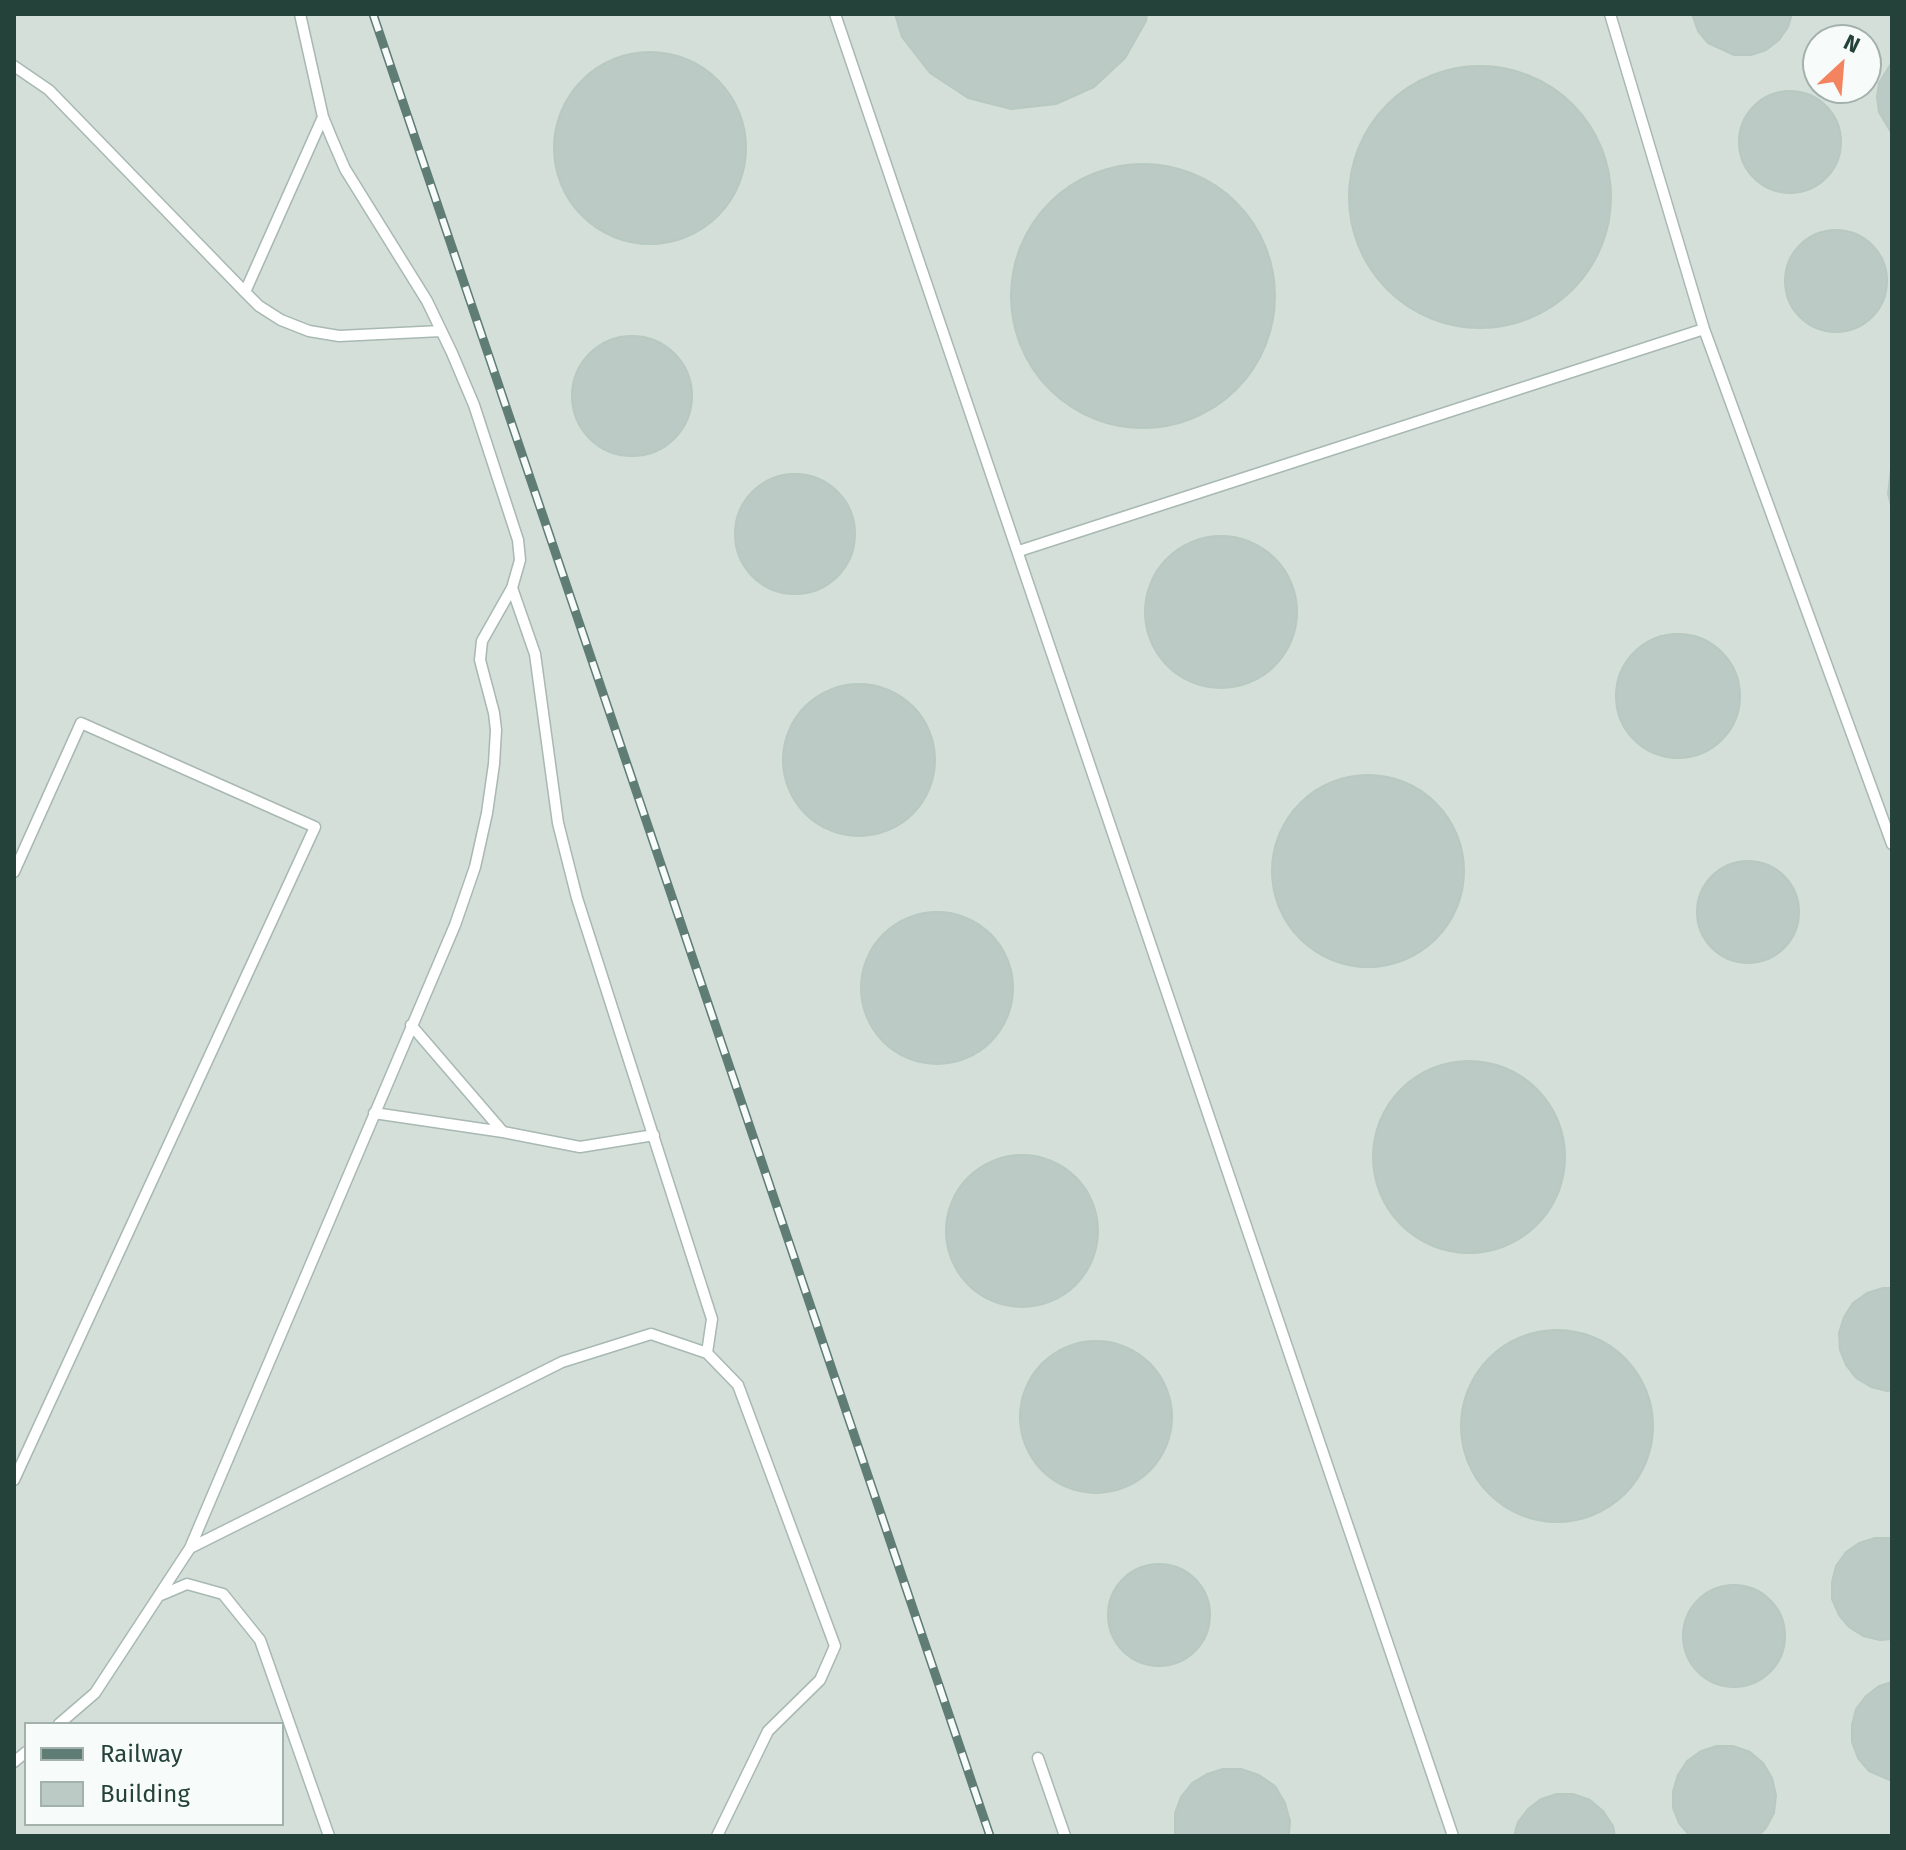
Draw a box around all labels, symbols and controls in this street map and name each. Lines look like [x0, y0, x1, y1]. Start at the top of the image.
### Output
north arrow [1802, 24, 1882, 104]
text: N [1839, 28, 1864, 59]
legend [24, 1722, 284, 1826]
text: Railway [100, 1740, 183, 1768]
text: Building [100, 1780, 190, 1808]

